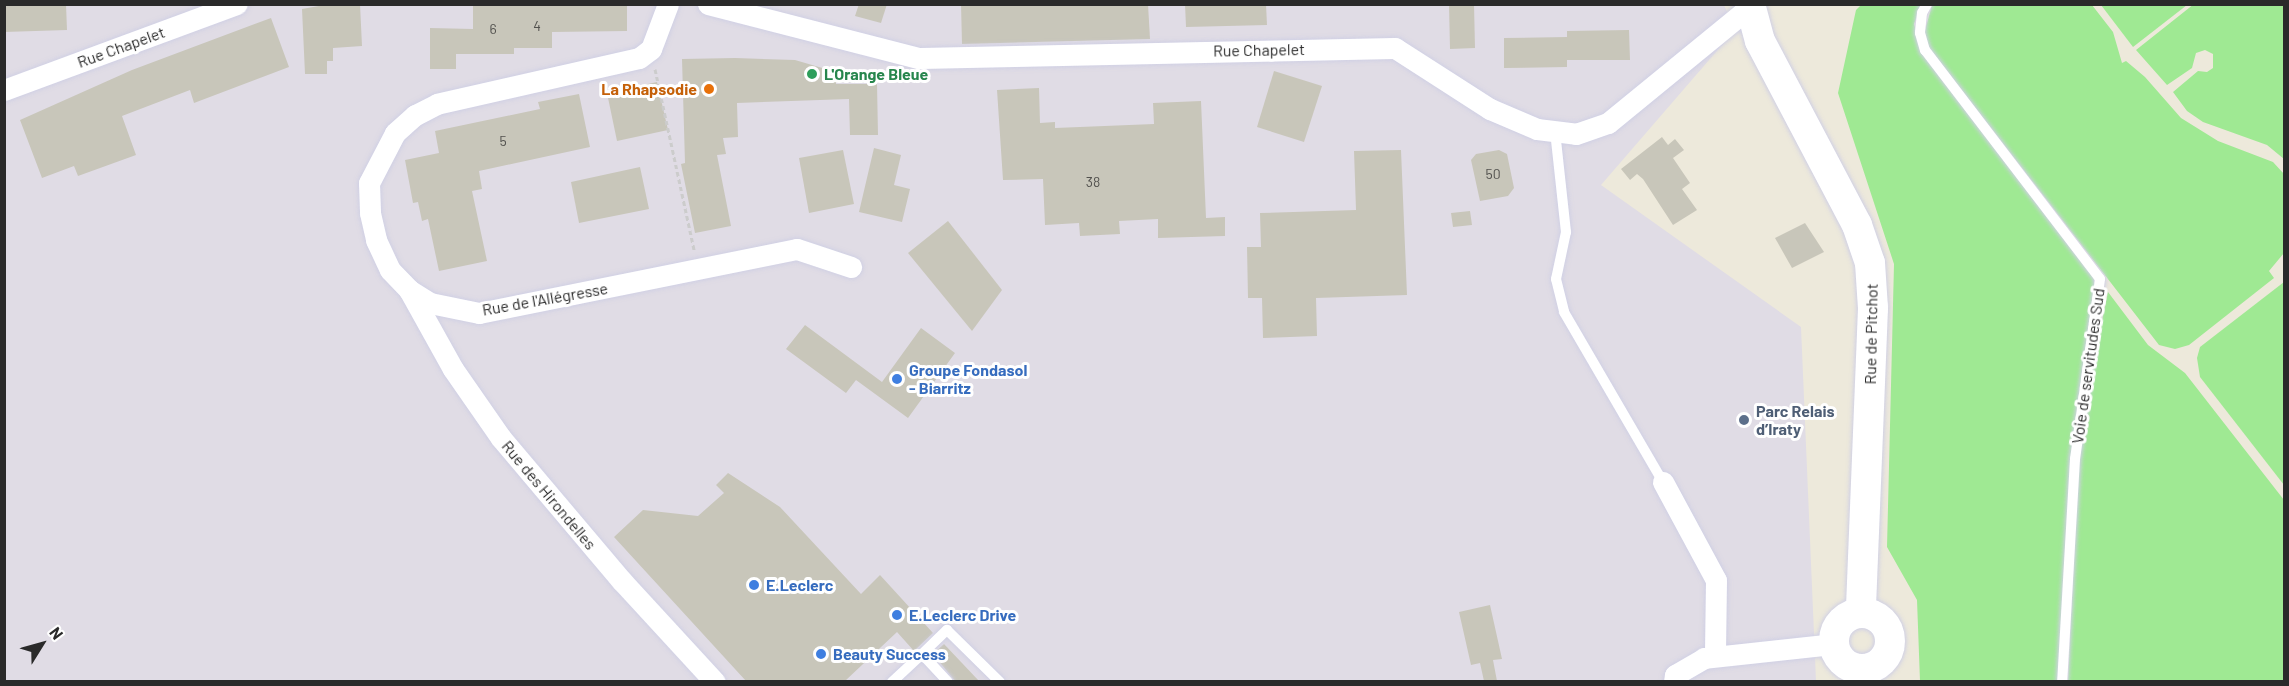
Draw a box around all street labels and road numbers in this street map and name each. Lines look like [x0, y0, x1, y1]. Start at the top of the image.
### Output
street label: Rue Chapelet [75, 22, 167, 72]
street label: Rue Chapelet [1213, 40, 1305, 60]
street label: Rue de l'Allégresse [481, 278, 609, 320]
street label: Rue de Pitchot [1861, 283, 1881, 385]
street label: Voie de servitudes Sud [2068, 287, 2108, 445]
street label: Rue des Hirondelles [498, 437, 600, 553]

